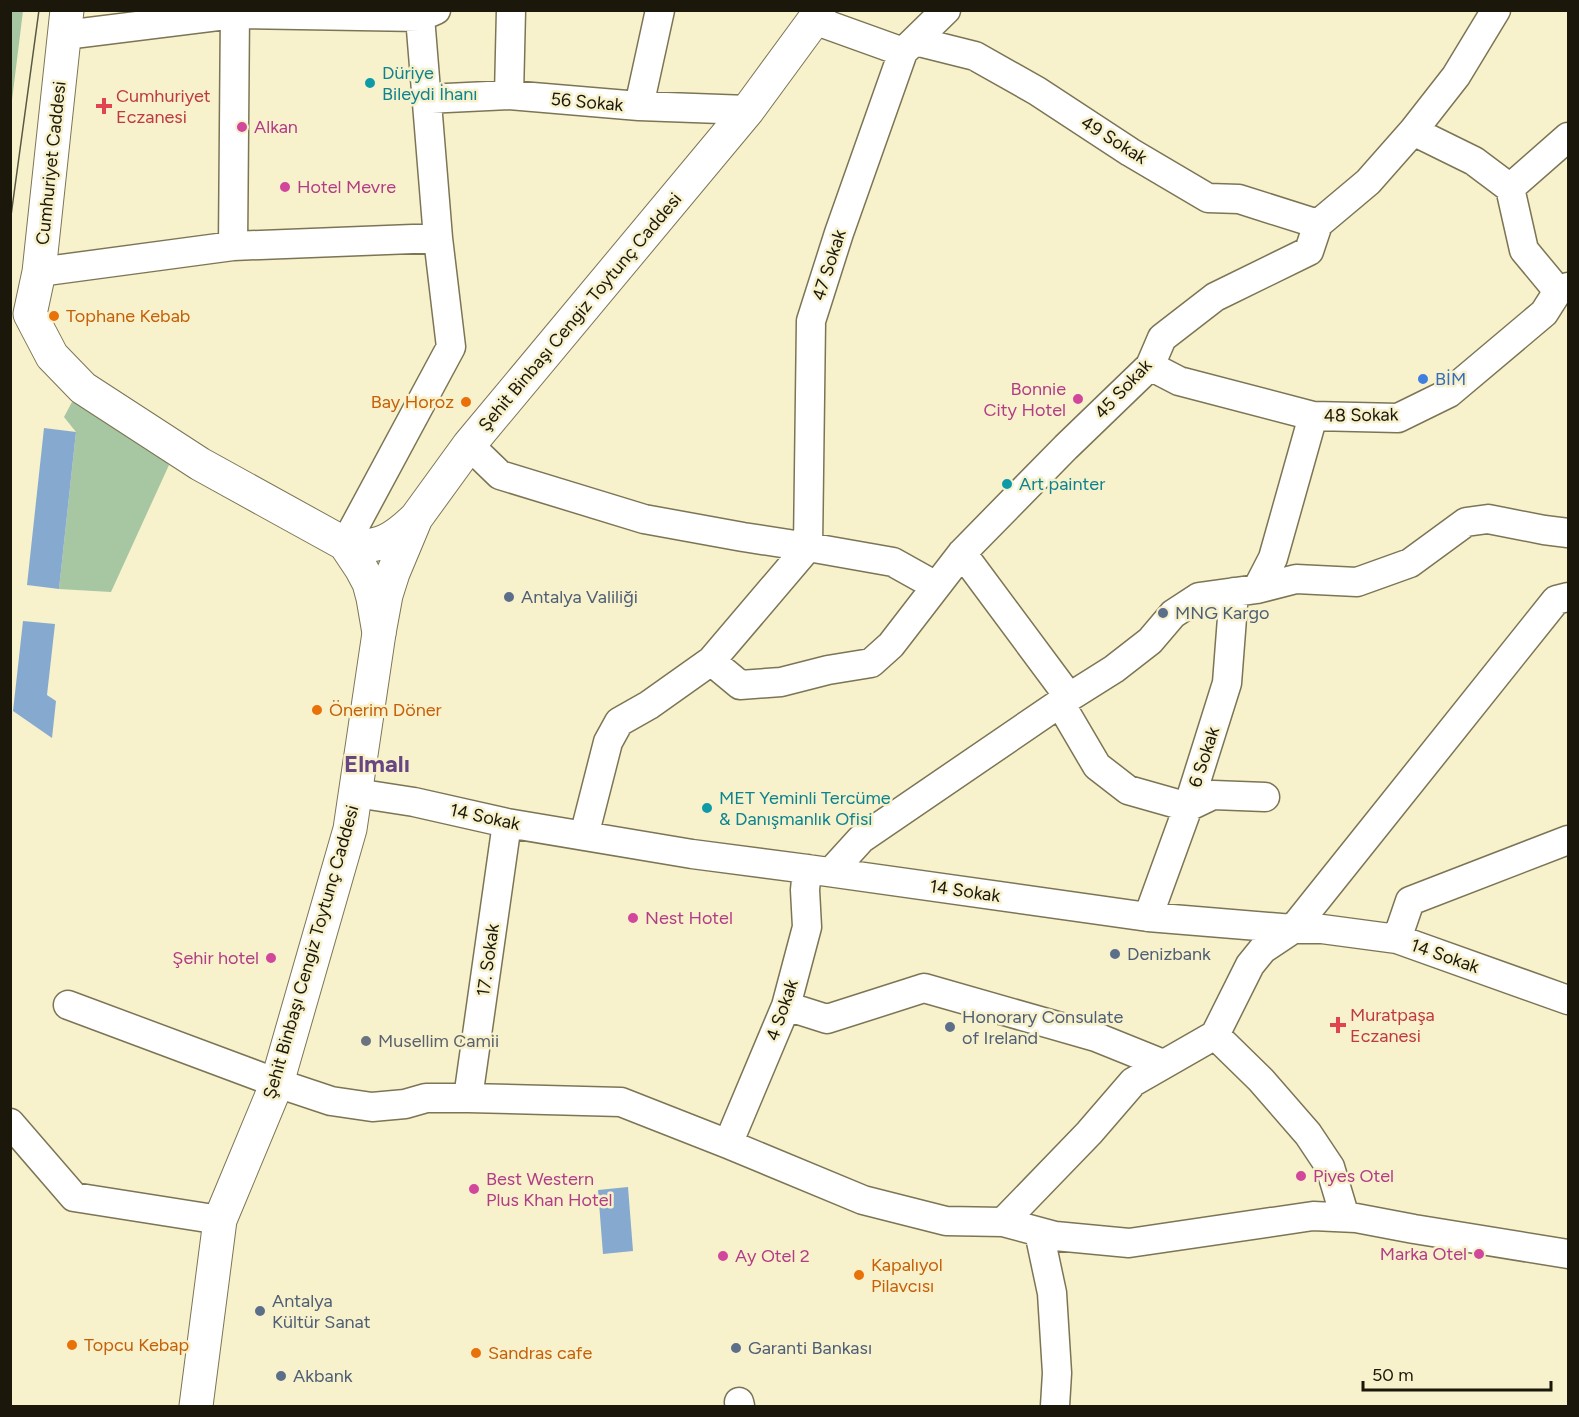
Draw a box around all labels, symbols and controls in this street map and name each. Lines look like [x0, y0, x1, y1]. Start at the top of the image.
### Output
place label: Düriye Bileydi İhanı [382, 62, 477, 105]
marker: Düriye Bileydi İhanı [363, 76, 377, 90]
street label: Cumhuriyet Caddesi [31, 80, 71, 246]
place label: Cumhuriyet Eczanesi [116, 85, 211, 128]
street label: 56 Sokak [550, 88, 625, 116]
marker: Cumhuriyet Eczanesi [97, 99, 111, 113]
street label: 49 Sokak [1077, 111, 1151, 169]
place label: Alkan [254, 116, 298, 138]
marker: Alkan [235, 120, 249, 134]
place label: Hotel Mevre [297, 176, 396, 198]
marker: Hotel Mevre [278, 180, 292, 194]
street label: Şehit Binbaşı Cengiz Toytunç Caddesi [474, 188, 686, 436]
street label: 47 Sokak [807, 227, 851, 303]
place label: Tophane Kebab [66, 305, 190, 327]
marker: Tophane Kebab [47, 309, 61, 323]
street label: 45 Sokak [1090, 354, 1156, 424]
place label: BİM [1435, 368, 1466, 390]
marker: BİM [1416, 372, 1430, 386]
place label: Bonnie City Hotel [984, 378, 1066, 421]
place label: Bay Horoz [371, 391, 454, 413]
marker: Bonnie City Hotel [1071, 392, 1085, 406]
marker: Bay Horoz [459, 395, 473, 409]
street label: 48 Sokak [1324, 403, 1399, 427]
place label: Art painter [1019, 473, 1105, 495]
marker: Art painter [1000, 477, 1014, 491]
place label: Antalya Valiliği [521, 586, 638, 608]
marker: Antalya Valiliği [502, 590, 516, 604]
place label: MNG Kargo [1175, 602, 1269, 624]
marker: MNG Kargo [1156, 606, 1170, 620]
place label: Önerim Döner [329, 699, 442, 721]
marker: Önerim Döner [310, 703, 324, 717]
street label: 6 Sokak [1184, 724, 1224, 790]
district label: Elmalı [344, 749, 410, 778]
place label: MET Yeminli Tercüme & Danışmanlık Ofisi [719, 787, 891, 830]
street label: 14 Sokak [448, 799, 522, 835]
marker: MET Yeminli Tercüme & Danışmanlık Ofisi [700, 801, 714, 815]
street label: Şehit Binbaşı Cengiz Toytunç Caddesi [258, 803, 364, 1101]
street label: 14 Sokak [928, 875, 1002, 907]
place label: Nest Hotel [645, 907, 733, 929]
marker: Nest Hotel [626, 911, 640, 925]
street label: 17. Sokak [472, 922, 504, 998]
street label: 14 Sokak [1408, 934, 1482, 978]
place label: Denizbank [1127, 943, 1211, 965]
place label: Şehir hotel [172, 947, 259, 969]
marker: Denizbank [1108, 947, 1122, 961]
marker: Şehir hotel [264, 951, 278, 965]
street label: 4 Sokak [761, 976, 803, 1044]
place label: Muratpaşa Eczanesi [1350, 1004, 1435, 1047]
place label: Honorary Consulate of Ireland [962, 1006, 1123, 1049]
marker: Muratpaşa Eczanesi [1331, 1018, 1345, 1032]
marker: Honorary Consulate of Ireland [943, 1020, 957, 1034]
place label: Musellim Camii [378, 1030, 499, 1052]
marker: Musellim Camii [359, 1034, 373, 1048]
place label: Piyes Otel [1313, 1165, 1394, 1187]
place label: Best Western Plus Khan Hotel [486, 1168, 612, 1211]
marker: Piyes Otel [1294, 1169, 1308, 1183]
marker: Best Western Plus Khan Hotel [467, 1182, 481, 1196]
place label: Marka Otel [1380, 1243, 1467, 1265]
place label: Ay Otel 2 [735, 1245, 810, 1267]
marker: Marka Otel [1472, 1247, 1486, 1261]
marker: Ay Otel 2 [716, 1249, 730, 1263]
place label: Kapalıyol Pilavcısı [871, 1254, 943, 1297]
marker: Kapalıyol Pilavcısı [852, 1268, 866, 1282]
place label: Antalya Kültür Sanat [272, 1290, 371, 1333]
marker: Antalya Kültür Sanat [253, 1304, 267, 1318]
place label: Topcu Kebap [84, 1334, 189, 1356]
place label: Garanti Bankası [748, 1337, 872, 1359]
marker: Topcu Kebap [65, 1338, 79, 1352]
marker: Garanti Bankası [729, 1341, 743, 1355]
place label: Sandras cafe [488, 1342, 592, 1364]
marker: Sandras cafe [469, 1346, 483, 1360]
scale bar [1363, 1354, 1550, 1392]
text: 50 m [1372, 1364, 1414, 1386]
place label: Akbank [293, 1365, 353, 1387]
marker: Akbank [274, 1369, 288, 1383]

